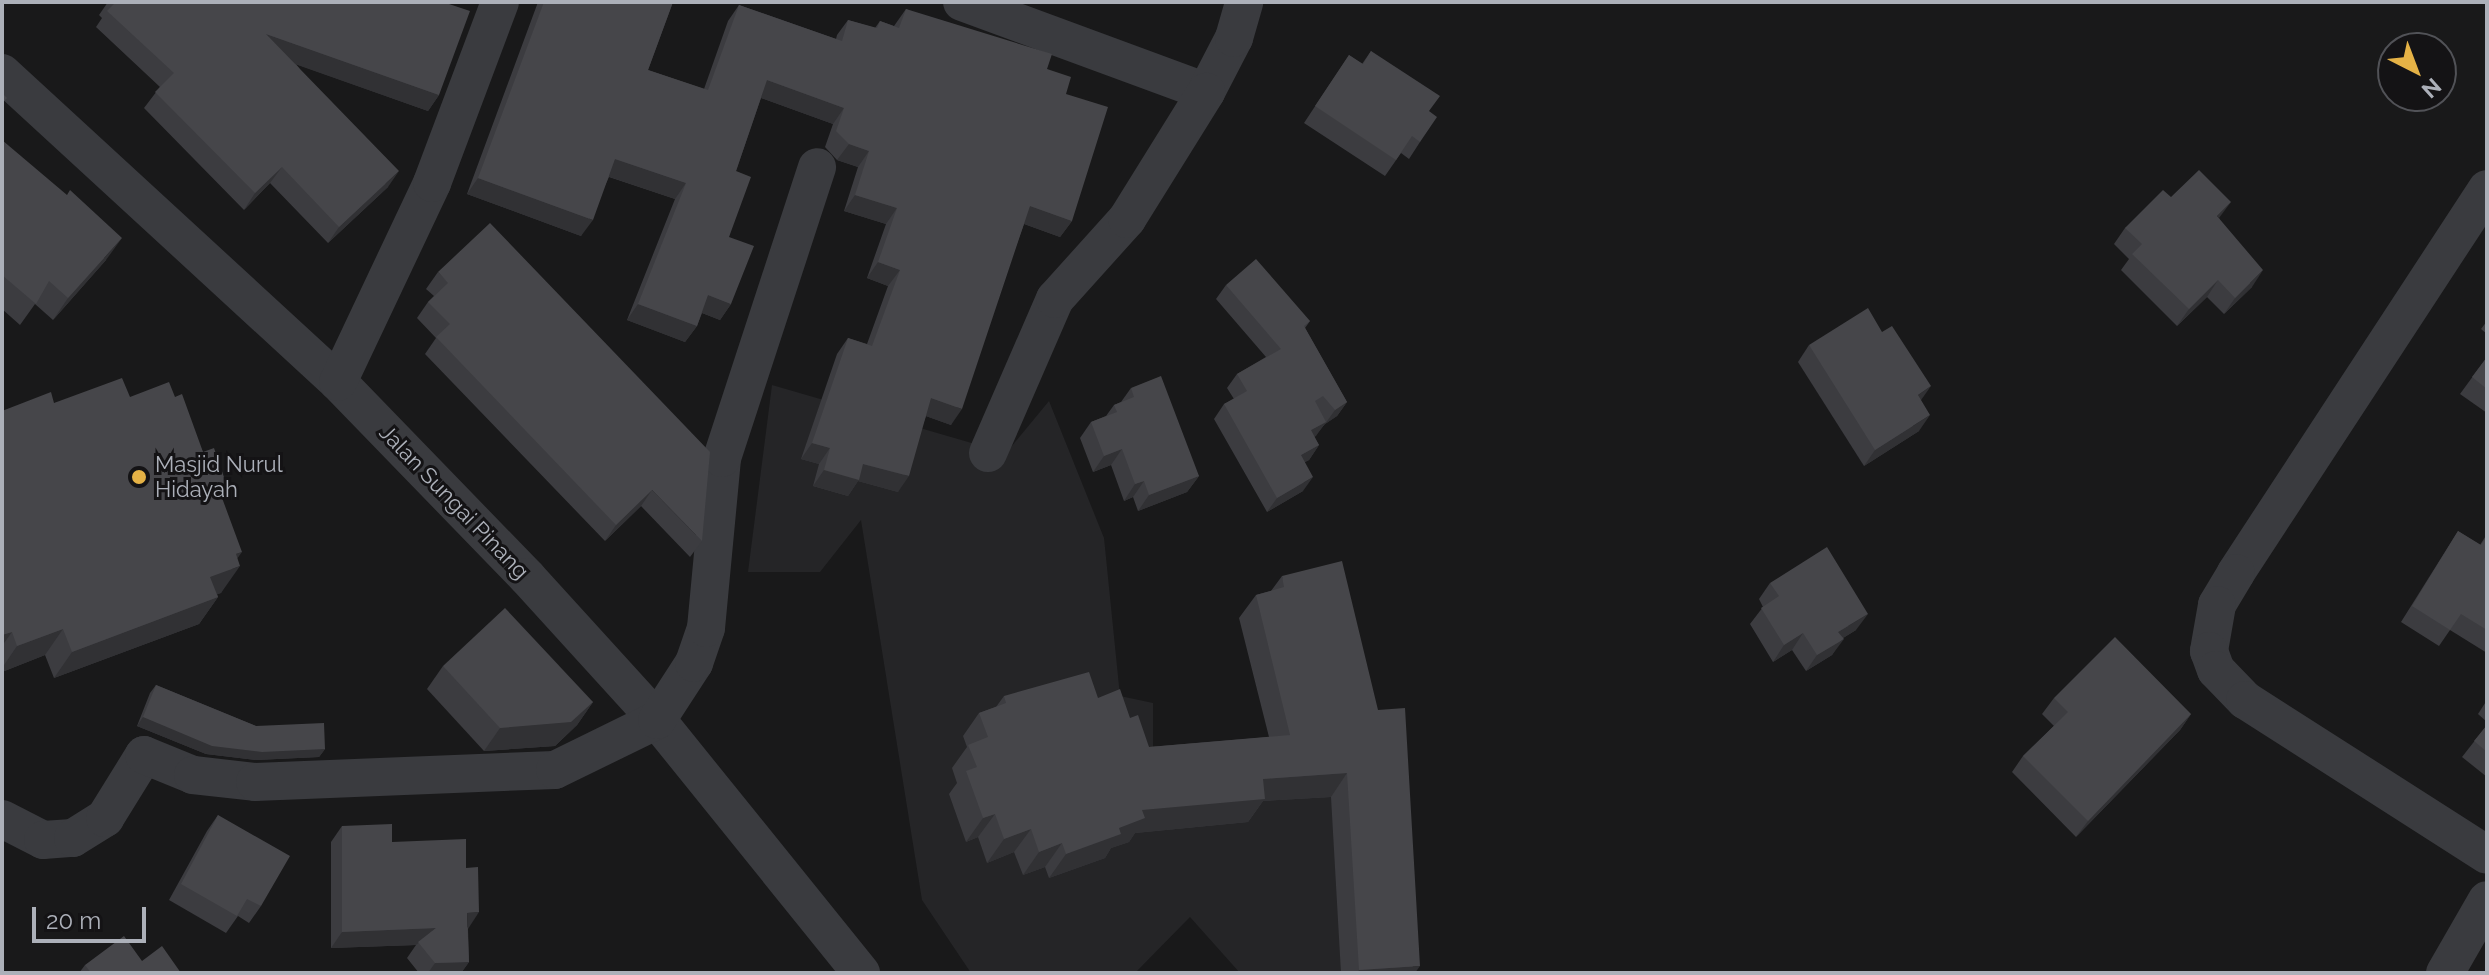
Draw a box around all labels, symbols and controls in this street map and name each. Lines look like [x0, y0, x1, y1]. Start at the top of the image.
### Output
north arrow [2377, 32, 2457, 112]
text: N [2417, 73, 2447, 104]
street label: Jalan Sungai Pinang [374, 420, 534, 584]
place label: Masjid Nurul Hidayah [155, 451, 283, 502]
marker: Masjid Nurul Hidayah [130, 468, 148, 486]
scale bar [36, 891, 150, 941]
text: 20 m [46, 906, 101, 935]

